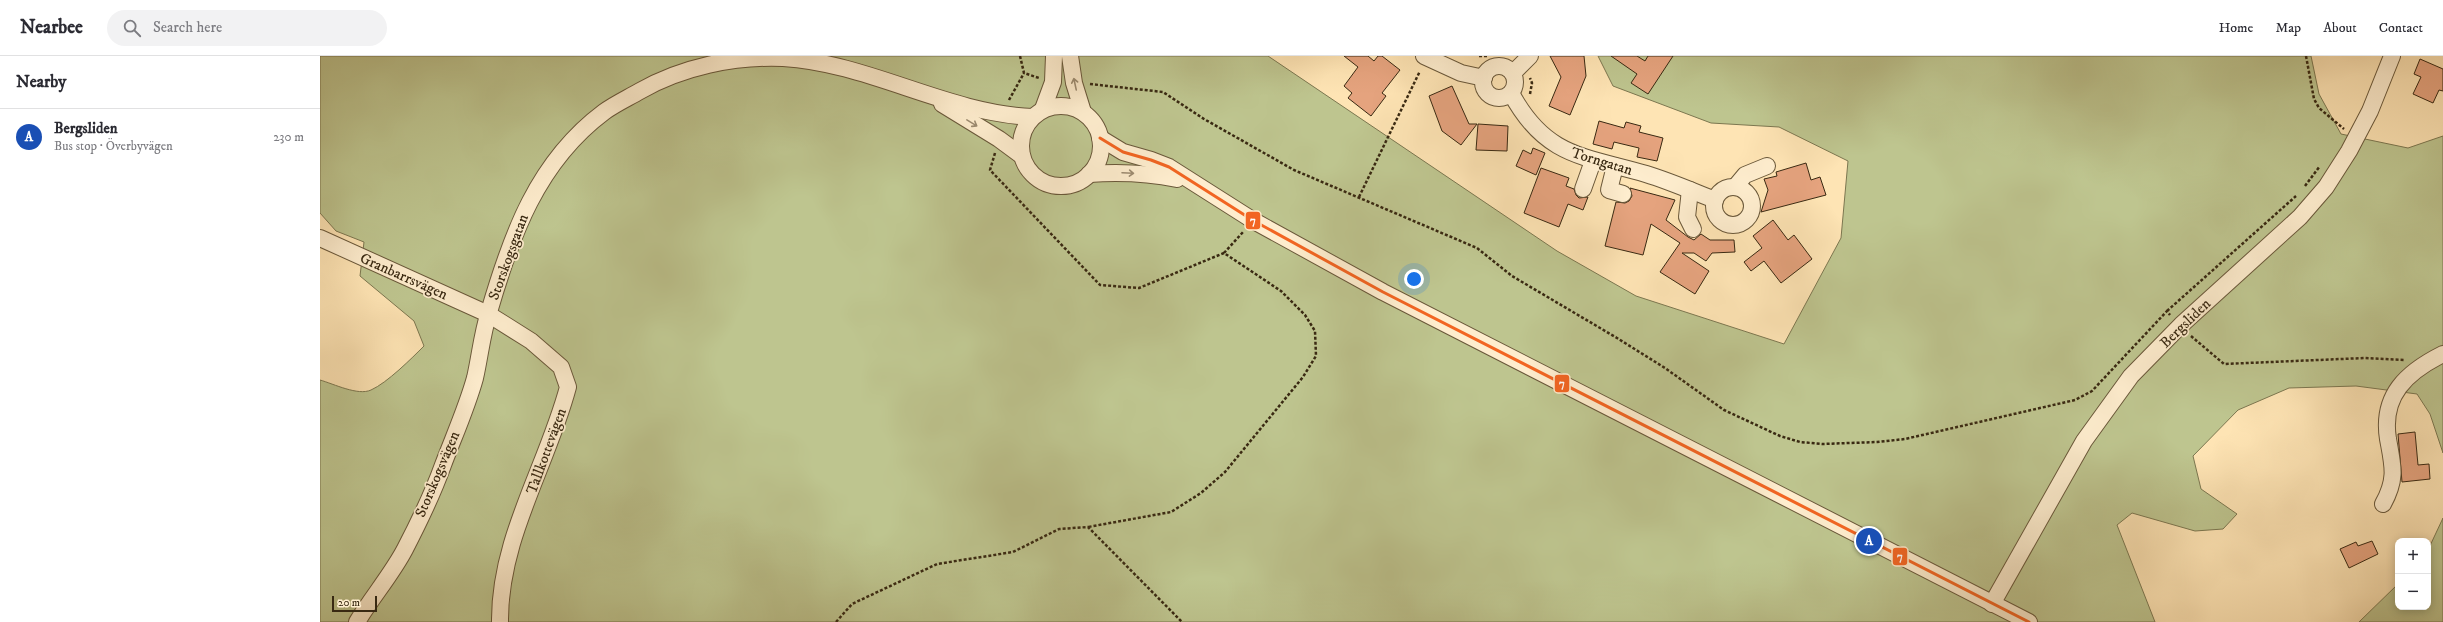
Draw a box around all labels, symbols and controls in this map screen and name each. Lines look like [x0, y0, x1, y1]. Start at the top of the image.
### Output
search box [107, 10, 387, 46]
text: Nearbee [20, 16, 83, 39]
icon: search [121, 17, 143, 39]
text: Search here [153, 18, 222, 37]
text: Home [2219, 19, 2253, 37]
text: Map [2275, 19, 2301, 37]
text: About [2323, 19, 2357, 37]
text: Contact [2379, 19, 2423, 37]
text: Nearby [16, 71, 66, 93]
one-way arrow [1070, 78, 1078, 91]
text: Bergsliden [54, 119, 118, 138]
one-way arrow [966, 119, 977, 127]
text: A [25, 129, 33, 145]
text: 230 m [273, 129, 304, 145]
text: Bus stop · Överbyvägen [54, 138, 173, 154]
street label: Torngatan [1569, 143, 1635, 180]
one-way arrow [1121, 169, 1134, 176]
street label: Storskogsgatan [484, 211, 533, 303]
line badge: 7 [1245, 211, 1261, 230]
text: 7 [1250, 214, 1256, 228]
street label: Granbarrsvägen [357, 249, 451, 304]
your location [1404, 269, 1424, 289]
street label: Bergsliden [2156, 294, 2215, 352]
line badge: 7 [1554, 374, 1570, 393]
text: 7 [1559, 377, 1565, 391]
street label: Tallkottevägen [522, 405, 571, 497]
street label: Storskogsvägen [411, 428, 464, 520]
pin: A [1856, 526, 1882, 556]
map controls [2395, 538, 2431, 610]
button: + [2395, 538, 2431, 574]
line badge: 7 [1892, 547, 1908, 566]
text: 7 [1897, 550, 1903, 564]
button: − [2395, 574, 2431, 610]
scale bar [332, 594, 377, 613]
text: 20 m [338, 596, 360, 610]

